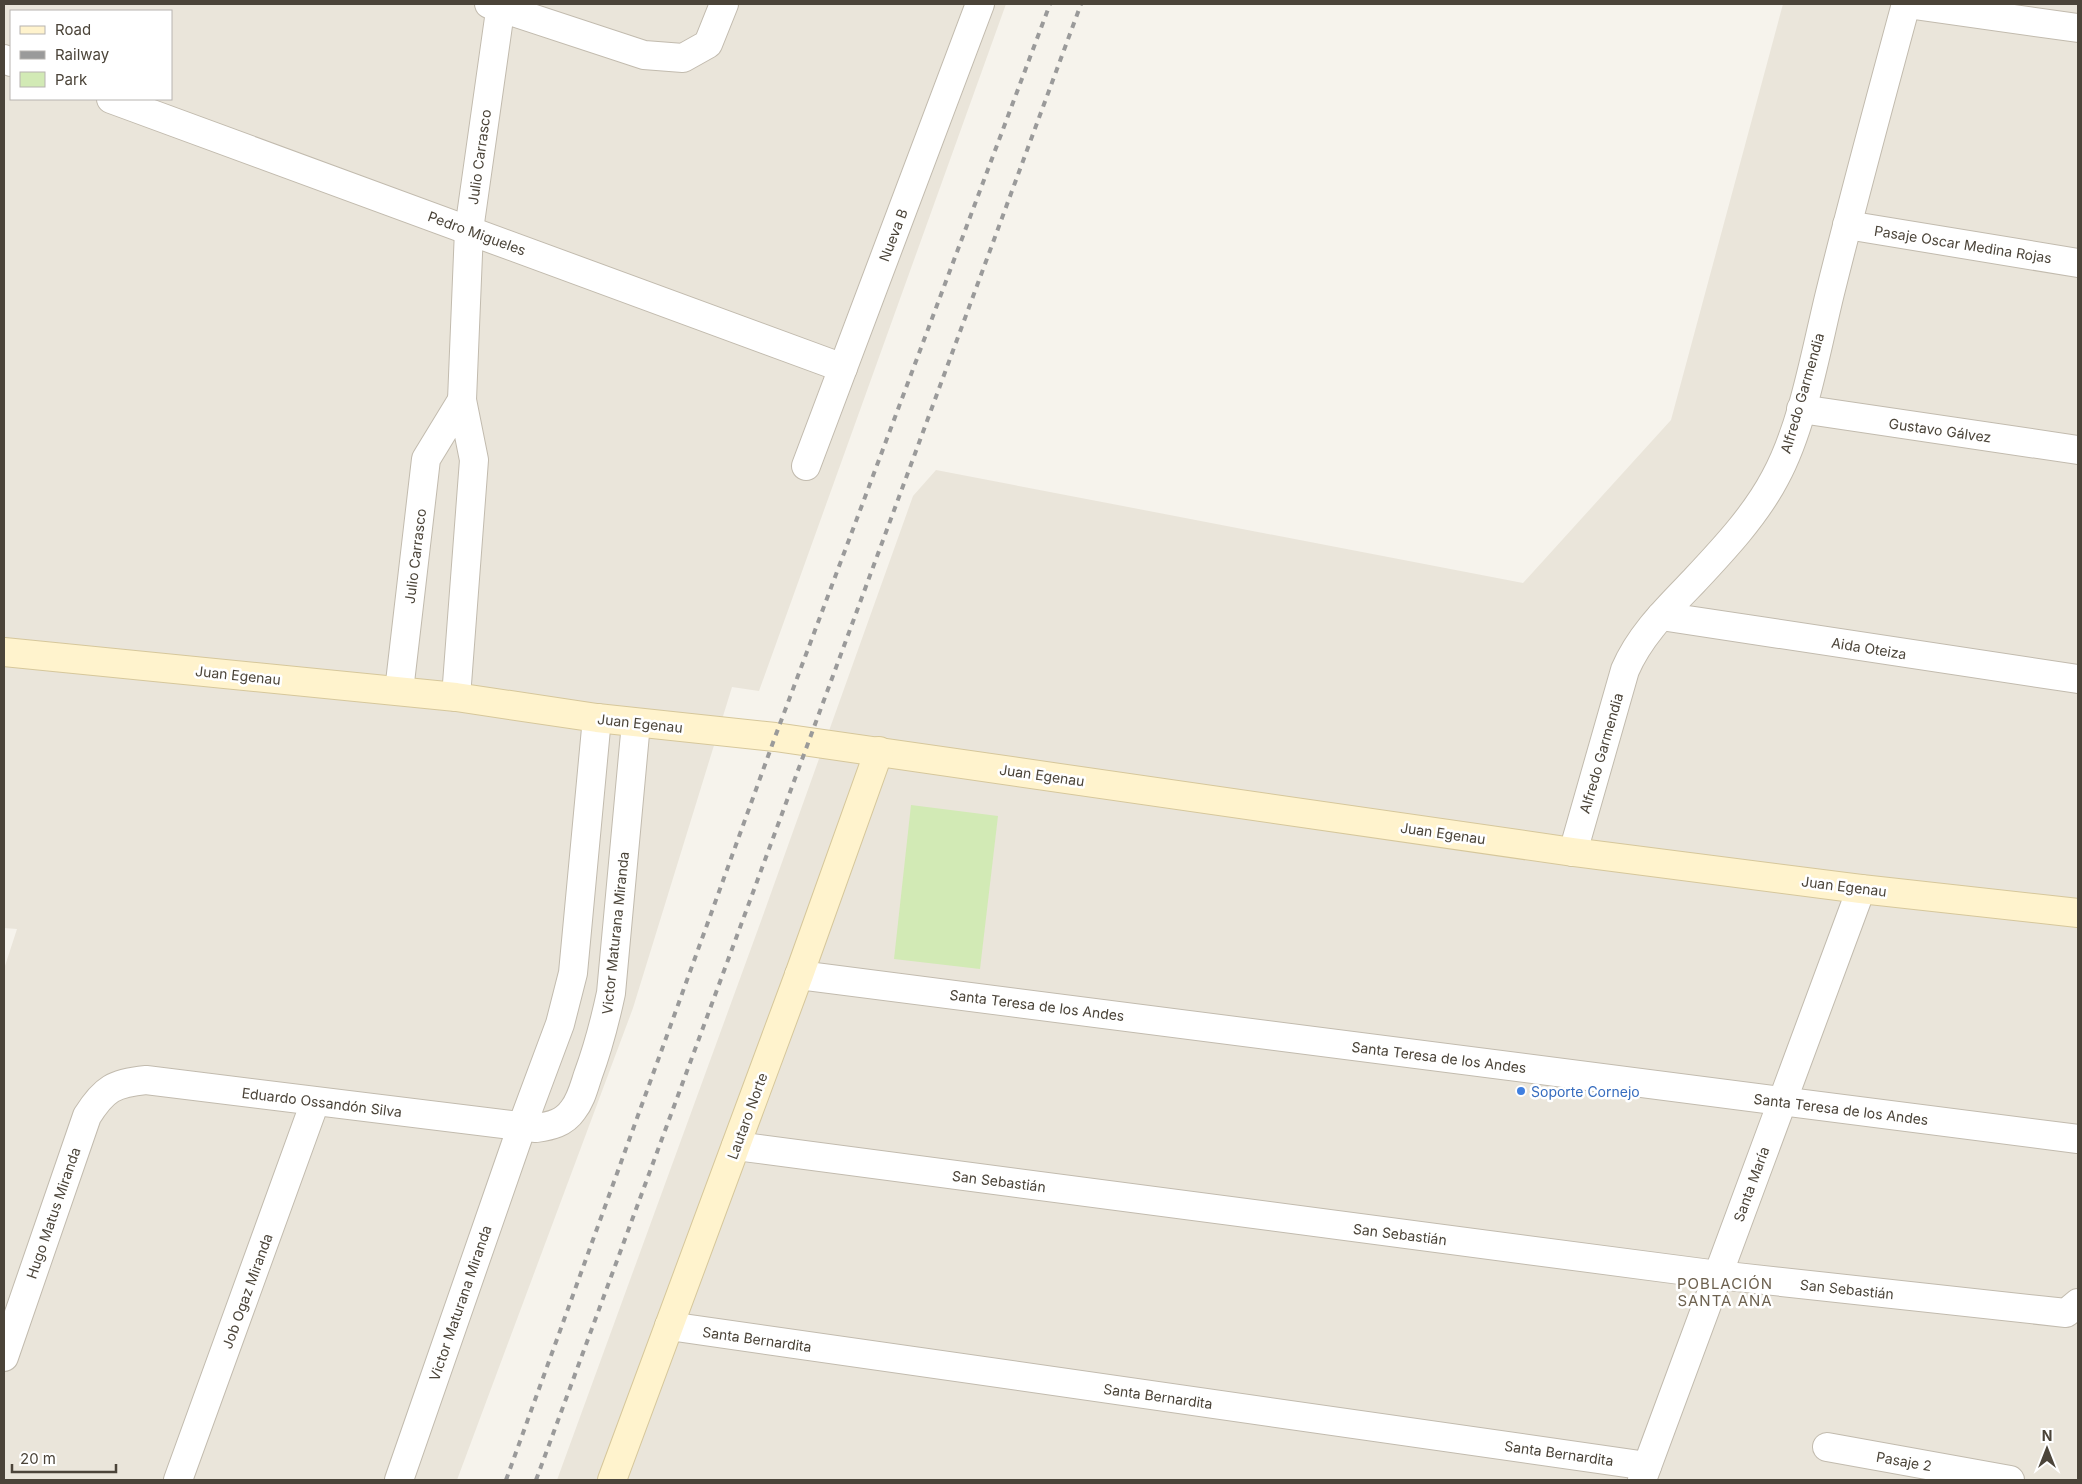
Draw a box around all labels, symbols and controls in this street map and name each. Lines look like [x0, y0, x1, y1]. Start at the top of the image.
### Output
legend [10, 10, 172, 100]
text: Road [55, 20, 91, 39]
text: Railway [55, 45, 110, 64]
text: Park [55, 70, 88, 89]
street label: Julio Carrasco [464, 108, 494, 206]
street label: Nueva B [875, 206, 911, 264]
street label: Pedro Migueles [426, 207, 528, 259]
street label: Pasaje Oscar Medina Rojas [1873, 222, 2053, 266]
street label: Alfredo Garmendia [1777, 331, 1827, 455]
street label: Gustavo Gálvez [1888, 414, 1992, 446]
street label: Julio Carrasco [401, 507, 429, 605]
street label: Aida Oteiza [1830, 634, 1908, 662]
street label: Juan Egenau [194, 662, 282, 688]
street label: Alfredo Garmendia [1576, 691, 1626, 815]
street label: Juan Egenau [596, 710, 684, 736]
street label: Juan Egenau [998, 761, 1086, 789]
street label: Juan Egenau [1399, 819, 1487, 847]
street label: Victor Maturana Miranda [598, 851, 632, 1015]
street label: Juan Egenau [1800, 872, 1888, 900]
street label: Santa Teresa de los Andes [949, 986, 1125, 1024]
street label: Santa Teresa de los Andes [1351, 1038, 1527, 1076]
street label: Lautaro Norte [723, 1070, 771, 1162]
place label: Soporte Cornejo [1531, 1083, 1640, 1100]
street label: Eduardo Ossandón Silva [241, 1084, 403, 1120]
marker: Soporte Cornejo [1515, 1085, 1527, 1097]
street label: Santa Teresa de los Andes [1753, 1090, 1929, 1128]
street label: Santa María [1730, 1144, 1772, 1224]
street label: Hugo Matus Miranda [22, 1145, 84, 1281]
street label: San Sebastián [951, 1167, 1047, 1195]
street label: San Sebastián [1352, 1220, 1448, 1248]
street label: Victor Maturana Miranda [425, 1223, 495, 1383]
street label: Job Ogaz Miranda [218, 1231, 276, 1351]
district label: POBLACIÓN SANTA ANA [1677, 1274, 1773, 1310]
street label: San Sebastián [1799, 1276, 1895, 1302]
street label: Santa Bernardita [701, 1323, 813, 1355]
street label: Santa Bernardita [1102, 1380, 1214, 1412]
north arrow [2022, 1424, 2072, 1474]
text: N [2042, 1427, 2052, 1444]
street label: Santa Bernardita [1503, 1437, 1615, 1469]
scale bar [12, 1442, 116, 1474]
street label: Pasaje 2 [1875, 1448, 1933, 1474]
text: 20 m [20, 1449, 56, 1468]

